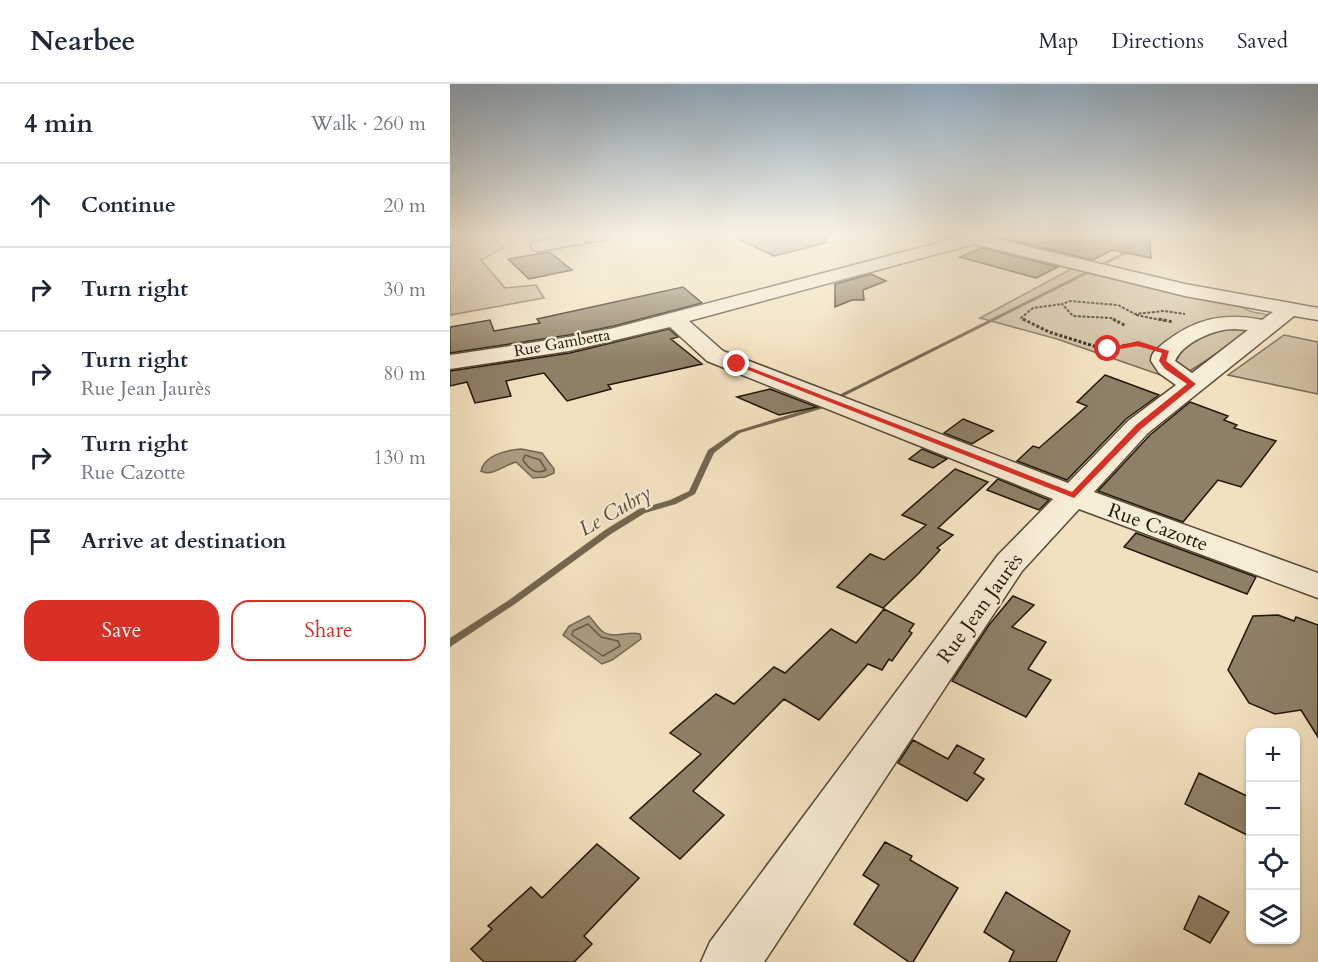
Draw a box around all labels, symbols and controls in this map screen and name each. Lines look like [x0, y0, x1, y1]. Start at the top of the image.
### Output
text: Nearbee [30, 22, 135, 60]
text: Map [1038, 27, 1078, 56]
text: Directions [1111, 27, 1204, 56]
text: Saved [1237, 27, 1288, 56]
text: 4 min [24, 106, 93, 141]
text: Walk · 260 m [311, 110, 426, 137]
icon: ahead [24, 189, 57, 222]
text: Continue [81, 190, 176, 220]
text: 20 m [383, 192, 426, 219]
icon: right [24, 273, 57, 306]
text: Turn right [81, 274, 188, 304]
text: 30 m [383, 276, 426, 303]
street label: Rue Gambetta [512, 324, 612, 362]
route start [1094, 335, 1120, 361]
text: Turn right [81, 345, 188, 375]
route end [723, 350, 749, 376]
icon: right [24, 357, 57, 390]
text: 80 m [383, 360, 426, 387]
text: Rue Jean Jaurès [81, 375, 211, 402]
text: Turn right [81, 429, 188, 459]
icon: right [24, 441, 57, 474]
text: 130 m [373, 444, 426, 471]
text: Rue Cazotte [81, 459, 186, 486]
water label: Le Cubry [573, 479, 657, 543]
street label: Rue Cazotte [1104, 496, 1212, 558]
icon: arrive [24, 525, 57, 558]
text: Arrive at destination [81, 526, 286, 556]
street label: Rue Jean Jaurès [931, 547, 1029, 669]
button: Save [24, 600, 219, 661]
button: Share [231, 600, 426, 661]
map controls [1246, 728, 1300, 944]
button: + [1246, 728, 1300, 782]
button: − [1246, 782, 1300, 836]
button: locate [1246, 836, 1300, 890]
button: layers [1246, 890, 1300, 944]

